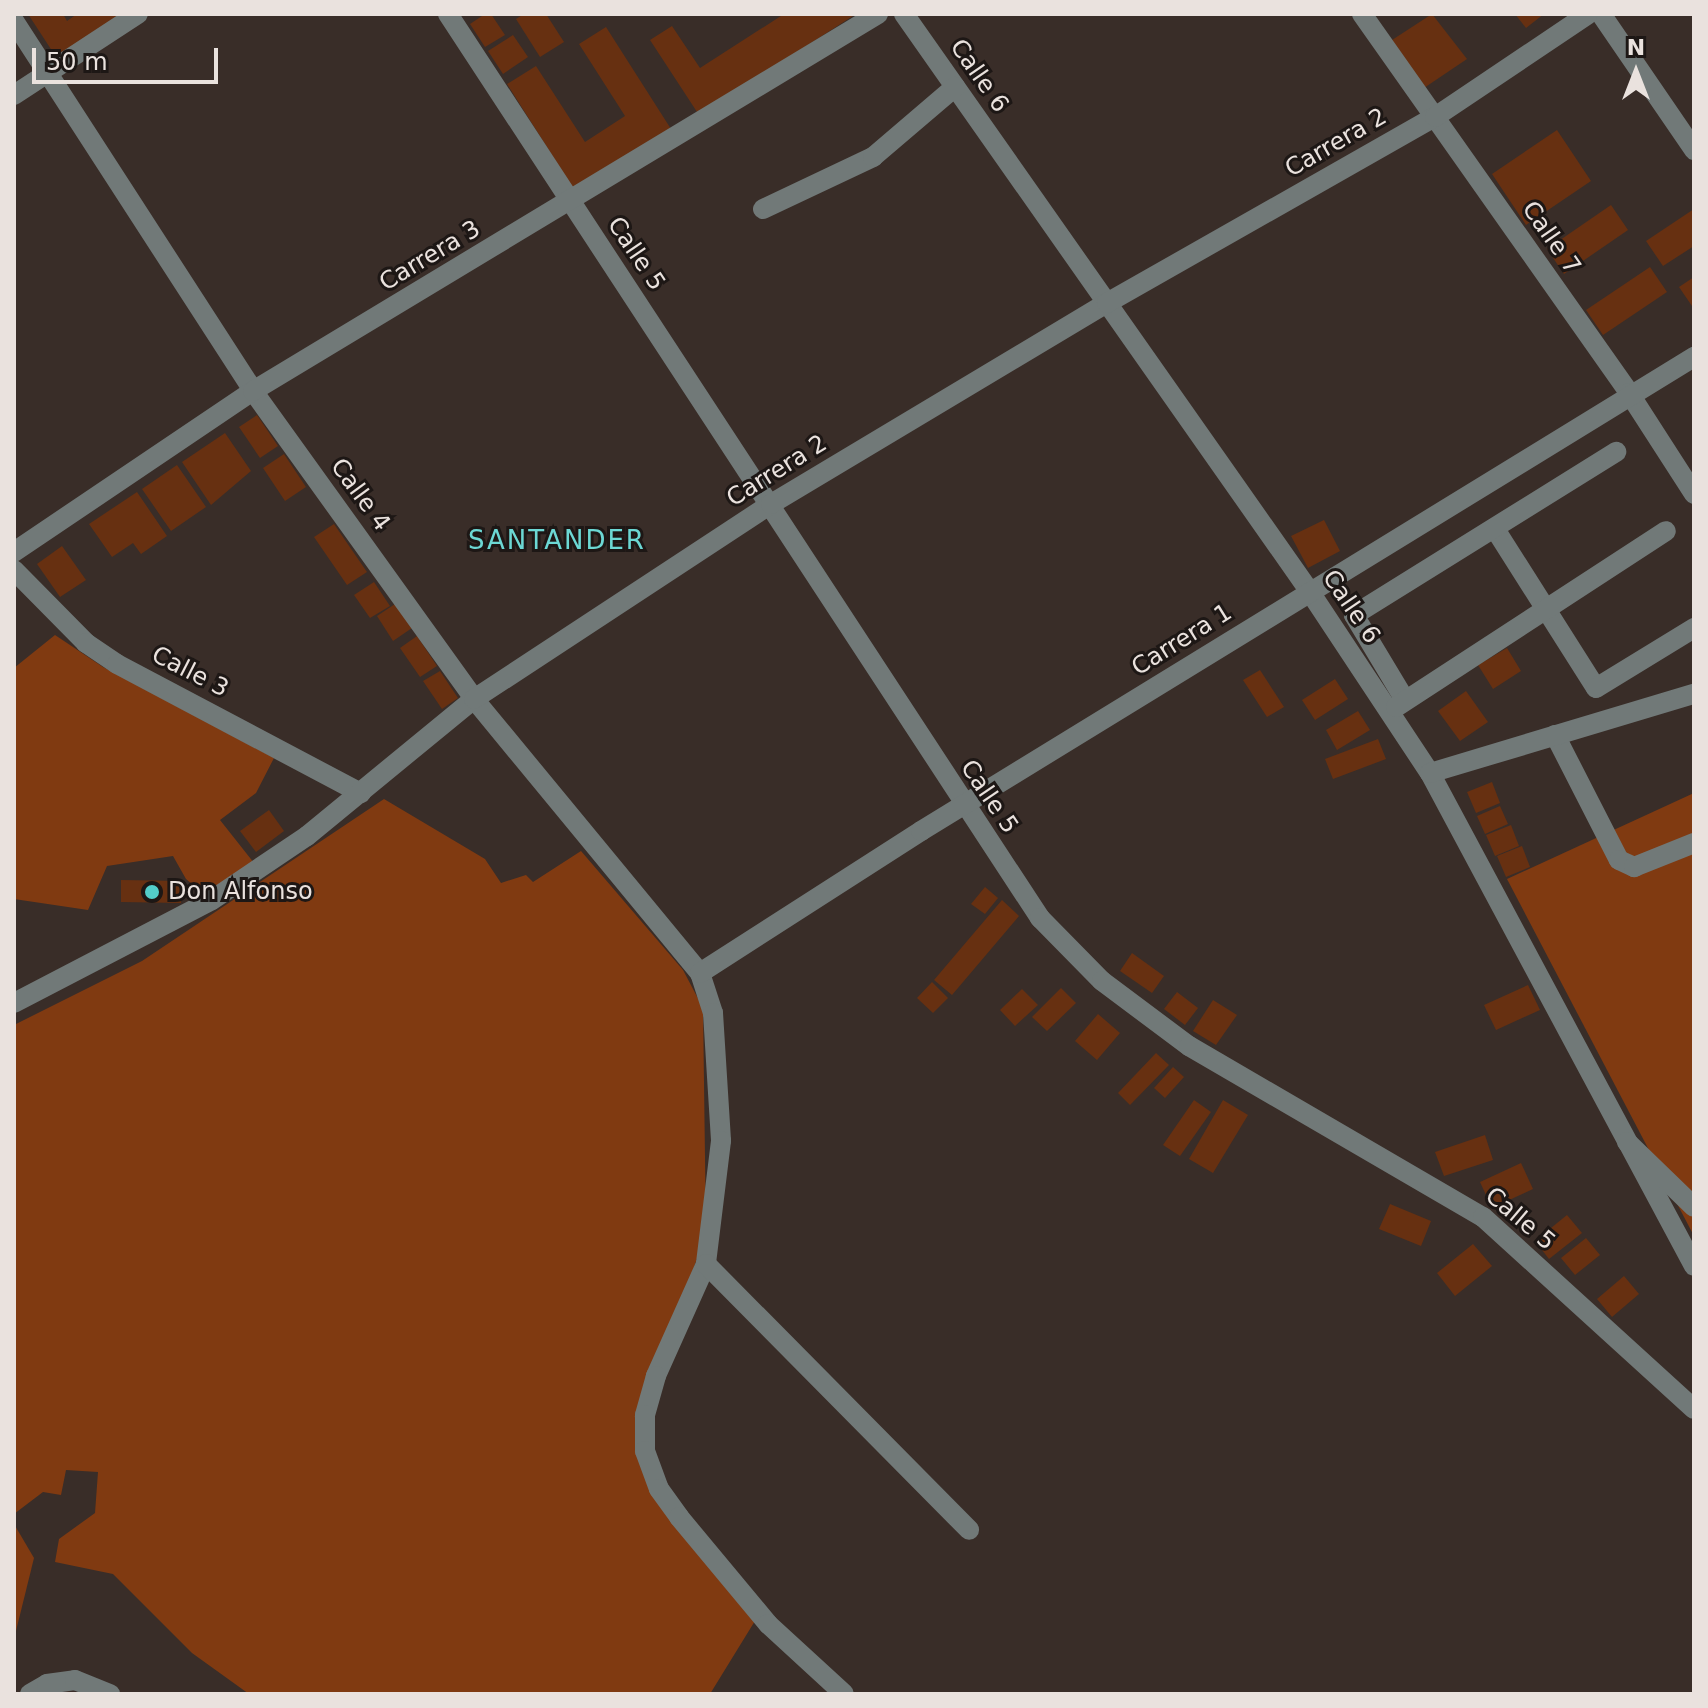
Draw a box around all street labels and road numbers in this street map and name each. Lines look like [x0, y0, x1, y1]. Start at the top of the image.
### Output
street label: Calle 6 [944, 34, 1014, 118]
street label: Carrera 2 [1280, 102, 1392, 184]
street label: Calle 7 [1516, 196, 1586, 280]
street label: Calle 5 [601, 212, 671, 296]
street label: Carrera 3 [374, 215, 486, 297]
street label: Carrera 2 [722, 429, 832, 513]
street label: Calle 4 [324, 453, 396, 537]
street label: Calle 6 [1316, 565, 1386, 649]
street label: Carrera 1 [1127, 598, 1237, 682]
street label: Calle 3 [147, 640, 233, 704]
street label: Calle 5 [954, 755, 1024, 839]
street label: Calle 5 [1479, 1181, 1561, 1257]

